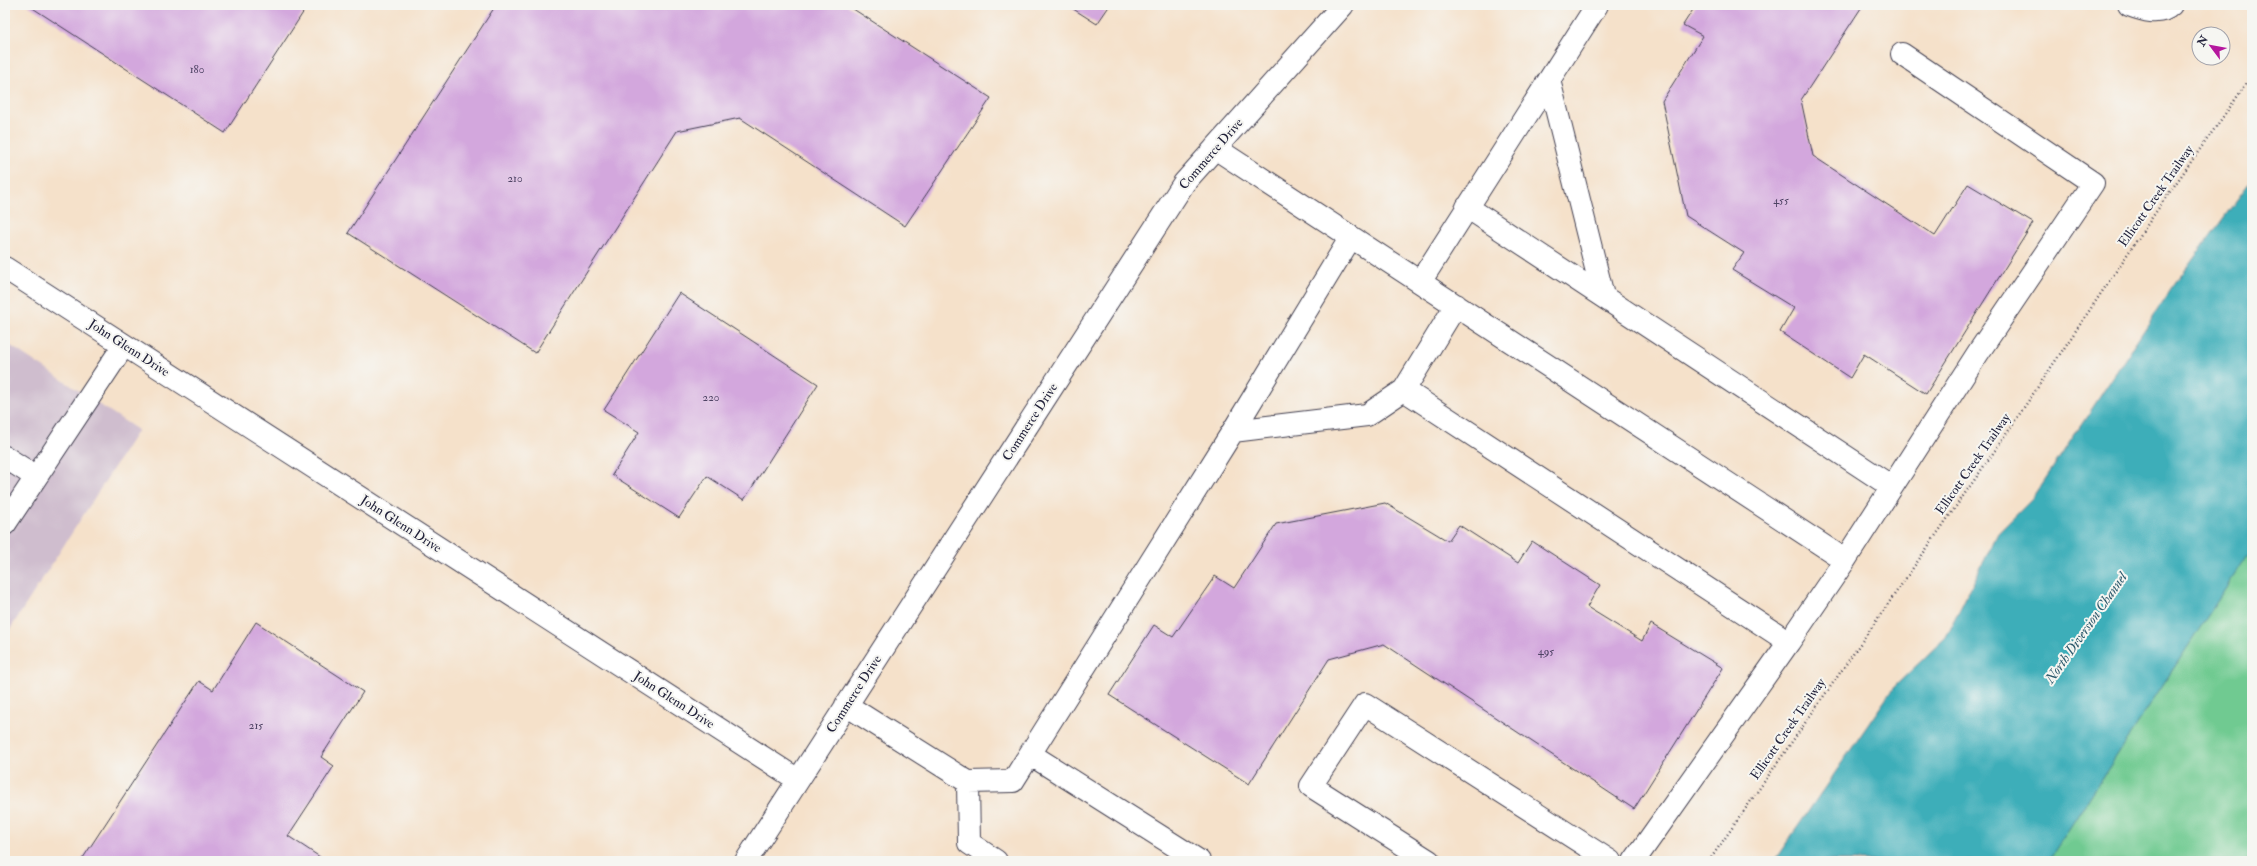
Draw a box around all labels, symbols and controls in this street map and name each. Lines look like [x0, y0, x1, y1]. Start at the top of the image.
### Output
north arrow [2191, 26, 2231, 66]
text: N [2194, 32, 2212, 49]
house number: 180 [190, 63, 205, 76]
street label: Commerce Drive [1176, 115, 1247, 193]
street label: Ellicott Creek Trailway [2115, 142, 2198, 250]
house number: 210 [507, 172, 523, 185]
house number: 455 [1773, 194, 1789, 207]
street label: John Glenn Drive [85, 315, 173, 380]
street label: Commerce Drive [999, 380, 1061, 464]
house number: 220 [703, 391, 720, 404]
street label: Ellicott Creek Trailway [1932, 410, 2015, 518]
street label: John Glenn Drive [357, 491, 445, 556]
water label: North Diversion Channel [2041, 568, 2132, 687]
house number: 495 [1538, 645, 1554, 658]
street label: Commerce Drive [823, 652, 885, 736]
street label: John Glenn Drive [630, 667, 718, 732]
street label: Ellicott Creek Trailway [1747, 675, 1830, 783]
house number: 215 [249, 719, 263, 732]

